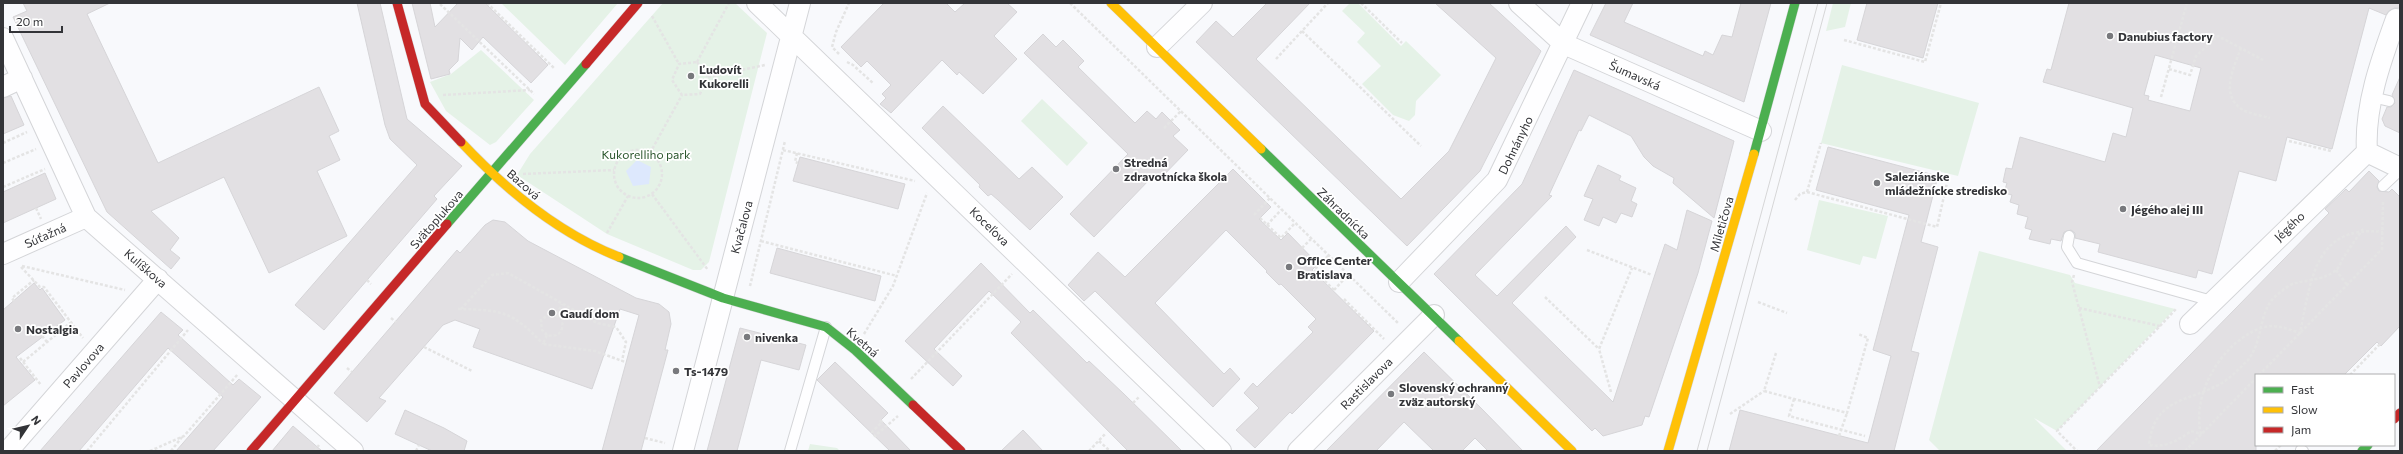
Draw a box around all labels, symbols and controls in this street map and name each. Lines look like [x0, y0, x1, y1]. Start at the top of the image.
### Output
scale bar [10, 8, 62, 34]
text: 20 m [16, 14, 43, 28]
place label: Danubius factory [2118, 29, 2213, 43]
marker: Danubius factory [2105, 31, 2115, 41]
street label: Šumavská [1607, 57, 1663, 93]
place label: Ľudovít Kukorelli [699, 62, 749, 90]
marker: Ľudovít Kukorelli [686, 71, 696, 81]
street label: Dohnányho [1495, 114, 1535, 176]
park label: Kukorelliho park [601, 147, 691, 161]
place label: Stredná zdravotnícka škola [1124, 155, 1227, 183]
marker: Stredná zdravotnícka škola [1111, 164, 1121, 174]
street label: Bazová [505, 166, 543, 202]
place label: Saleziánske mládežnícke stredisko [1885, 169, 2007, 197]
marker: Saleziánske mládežnícke stredisko [1872, 178, 1882, 188]
street label: Záhradnícka [1315, 184, 1373, 242]
street label: Svätoplukova [407, 187, 465, 251]
street label: Miletičova [1706, 195, 1736, 253]
street label: Kvačalova [727, 199, 755, 255]
place label: Jégého alej III [2131, 202, 2203, 217]
street label: Koceľova [967, 204, 1013, 248]
marker: Jégého alej III [2118, 204, 2128, 214]
street label: Jégého [2271, 208, 2308, 244]
street label: Súťažná [22, 220, 68, 250]
street label: Kulíškova [122, 246, 170, 290]
place label: Office Center Bratislava [1297, 253, 1372, 281]
marker: Office Center Bratislava [1284, 262, 1294, 272]
place label: Gaudí dom [560, 306, 619, 320]
marker: Gaudí dom [547, 308, 557, 318]
place label: Nostalgia [26, 322, 79, 336]
marker: Nostalgia [13, 324, 23, 334]
street label: Kvetná [844, 324, 882, 360]
place label: nivenka [755, 330, 798, 344]
marker: nivenka [742, 332, 752, 342]
street label: Pavlovova [60, 340, 106, 390]
street label: Rastislavova [1337, 354, 1395, 412]
place label: Ts-1479 [684, 364, 728, 378]
marker: Ts-1479 [671, 366, 681, 376]
legend [2255, 374, 2395, 446]
place label: Slovenský ochranný zväz autorský [1399, 380, 1509, 408]
text: Fast [2291, 382, 2314, 396]
marker: Slovenský ochranný zväz autorský [1386, 389, 1396, 399]
text: Slow [2291, 402, 2318, 416]
north arrow [8, 406, 48, 446]
text: N [29, 413, 44, 427]
text: Jam [2291, 422, 2311, 437]

